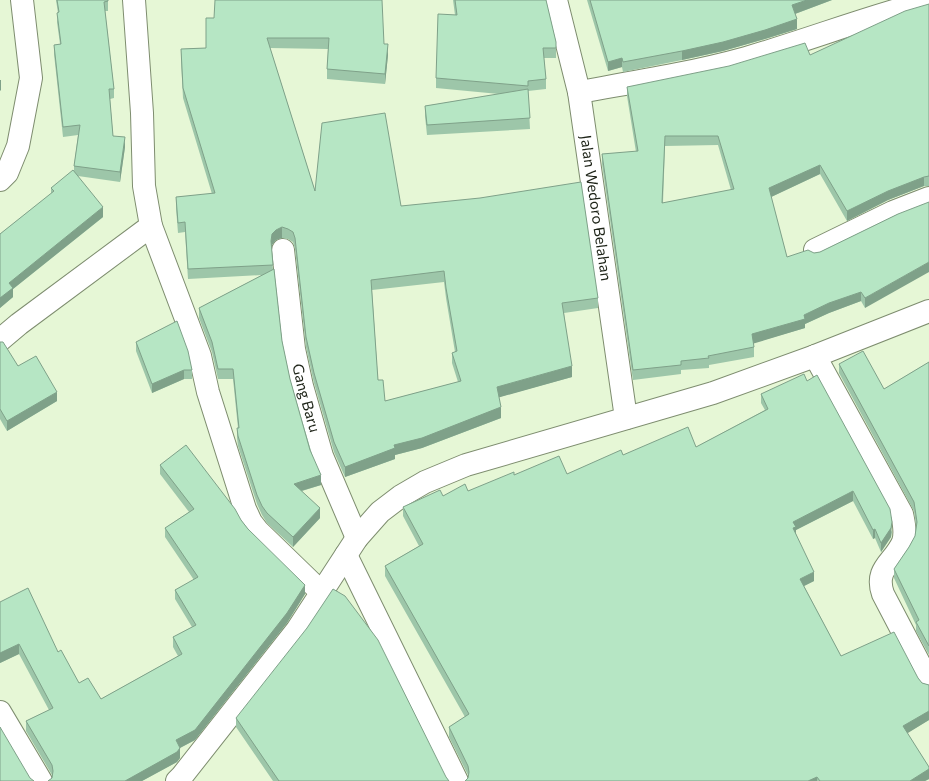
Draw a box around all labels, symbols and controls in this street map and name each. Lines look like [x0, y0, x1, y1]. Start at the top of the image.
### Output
street label: Jalan Wedoro Belahan [577, 134, 616, 282]
street label: Gang Baru [289, 362, 325, 434]

